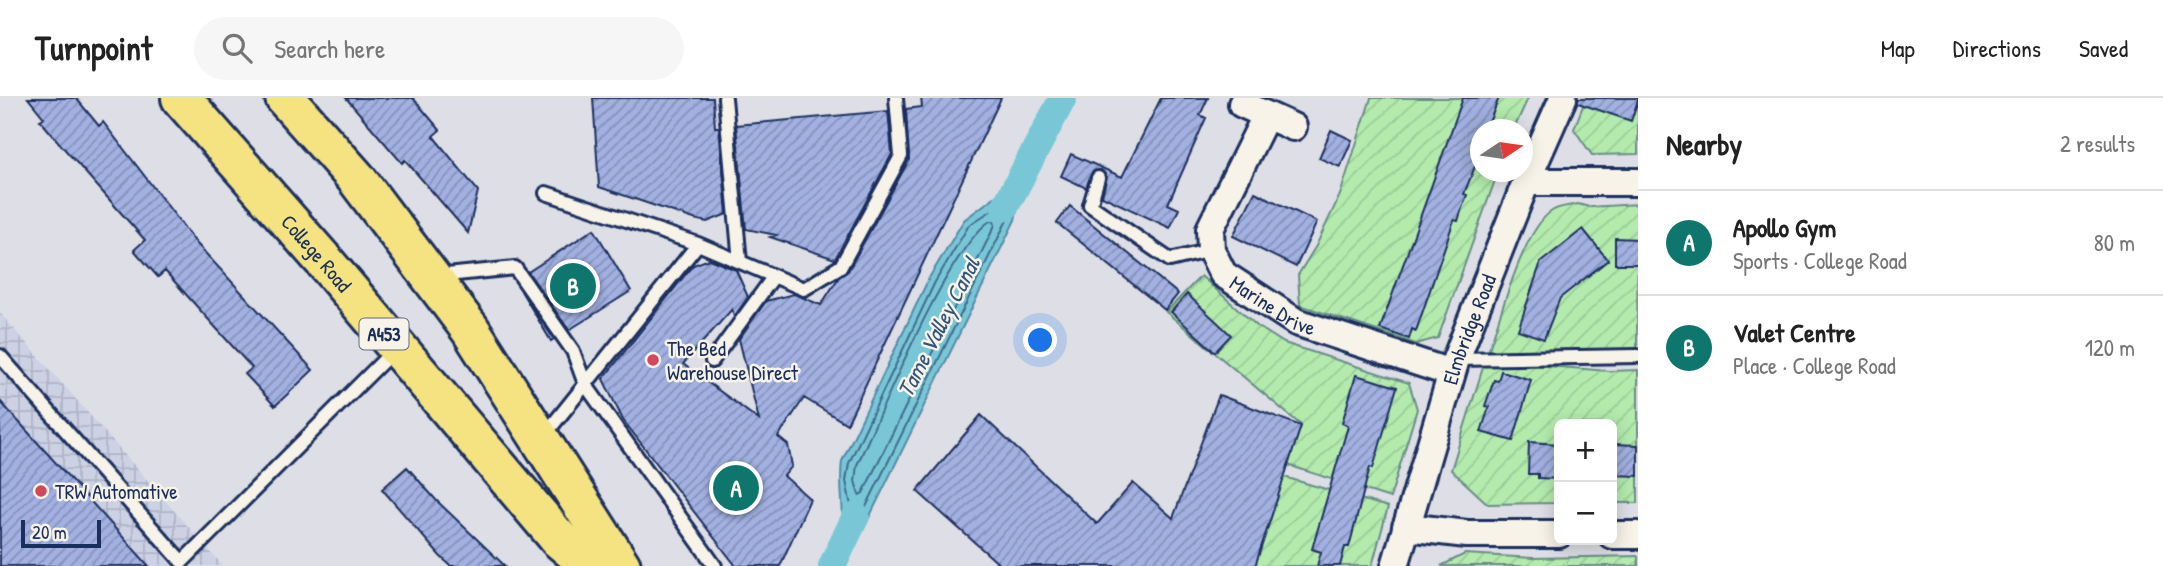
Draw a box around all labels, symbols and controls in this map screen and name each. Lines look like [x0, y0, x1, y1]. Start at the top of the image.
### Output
search box [194, 17, 684, 80]
text: Turnpoint [35, 26, 152, 70]
icon: search [218, 29, 256, 67]
text: Search here [274, 31, 385, 66]
text: Map [1881, 32, 1915, 64]
text: Directions [1953, 32, 2041, 64]
text: Saved [2079, 32, 2128, 64]
north arrow [1470, 119, 1533, 182]
text: Nearby [1666, 124, 1742, 164]
text: 2 results [2060, 128, 2135, 159]
street label: College Road [275, 208, 359, 298]
text: Apollo Gym [1733, 210, 1836, 245]
text: A [1683, 227, 1695, 258]
text: 80 m [2094, 227, 2135, 258]
text: Sports · College Road [1733, 245, 1907, 276]
water label: Tame Valley Canal [889, 251, 988, 403]
pin: B [550, 260, 596, 312]
street label: Marine Drive [1224, 268, 1319, 342]
street label: Elmbridge Road [1435, 270, 1503, 388]
text: Valet Centre [1733, 315, 1856, 350]
road number: A453 [360, 318, 408, 350]
your location [1023, 323, 1057, 357]
text: B [1683, 332, 1695, 363]
text: 120 m [2085, 332, 2135, 363]
place label: The Bed Warehouse Direct [667, 334, 799, 387]
text: Place · College Road [1733, 350, 1896, 381]
marker: The Bed Warehouse Direct [645, 352, 661, 368]
map controls [1554, 419, 1617, 545]
button: + [1554, 419, 1617, 482]
pin: A [713, 462, 759, 514]
place label: TRW Automative [55, 477, 178, 506]
button: − [1554, 482, 1617, 545]
marker: TRW Automative [33, 483, 49, 499]
scale bar [21, 517, 102, 549]
text: 20 m [32, 519, 67, 545]

